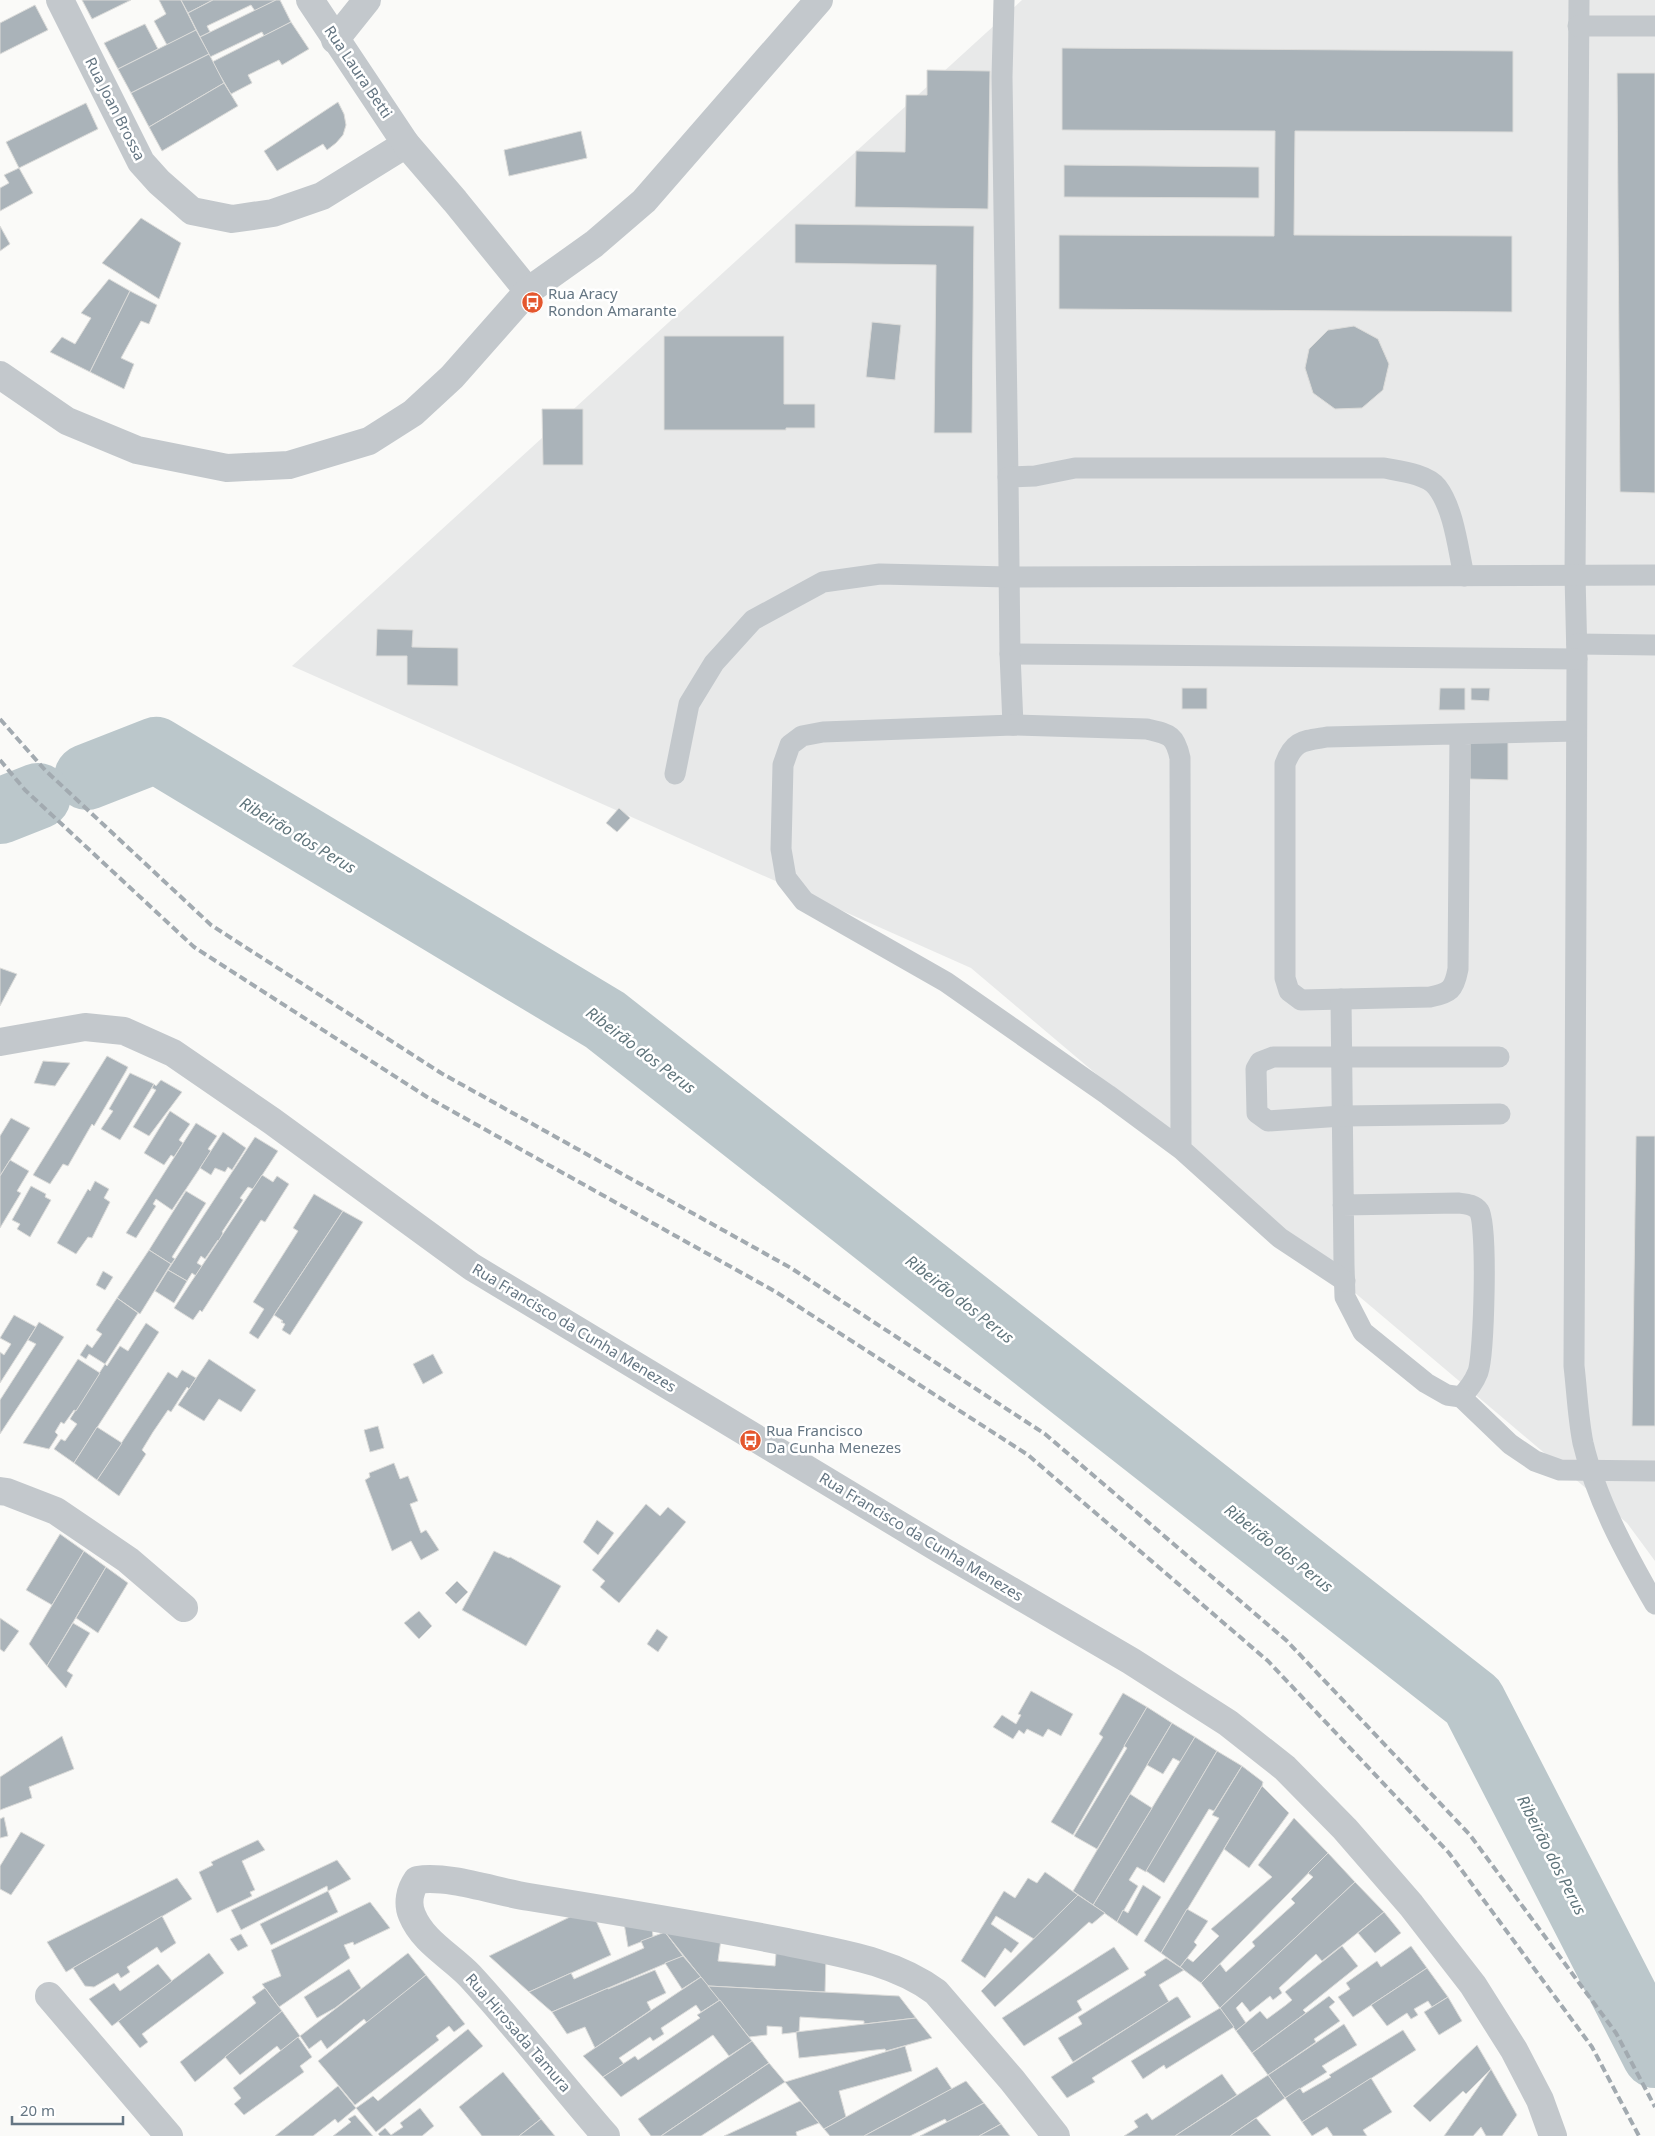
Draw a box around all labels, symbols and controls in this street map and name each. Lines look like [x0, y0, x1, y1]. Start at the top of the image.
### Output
street label: Rua Laura Betti [320, 21, 397, 122]
street label: Rua Joan Brossa [81, 54, 150, 164]
place label: Rua Aracy Rondon Amarante [548, 283, 677, 320]
bus stop icon: Rua Aracy Rondon Amarante [520, 291, 544, 315]
water label: Ribeirão dos Perus [236, 792, 360, 878]
water label: Ribeirão dos Perus [582, 1002, 700, 1099]
water label: Ribeirão dos Perus [901, 1250, 1019, 1348]
street label: Rua Francisco da Cunha Menezes [469, 1258, 680, 1396]
place label: Rua Francisco Da Cunha Menezes [766, 1420, 901, 1457]
bus stop icon: Rua Francisco Da Cunha Menezes [738, 1428, 762, 1452]
street label: Rua Francisco da Cunha Menezes [816, 1467, 1027, 1605]
water label: Ribeirão dos Perus [1220, 1499, 1338, 1597]
water label: Ribeirão dos Perus [1512, 1791, 1592, 1919]
street label: Rua Hirosada Tamura [462, 1969, 576, 2096]
scale bar [12, 2094, 124, 2126]
text: 20 m [20, 2100, 55, 2120]

